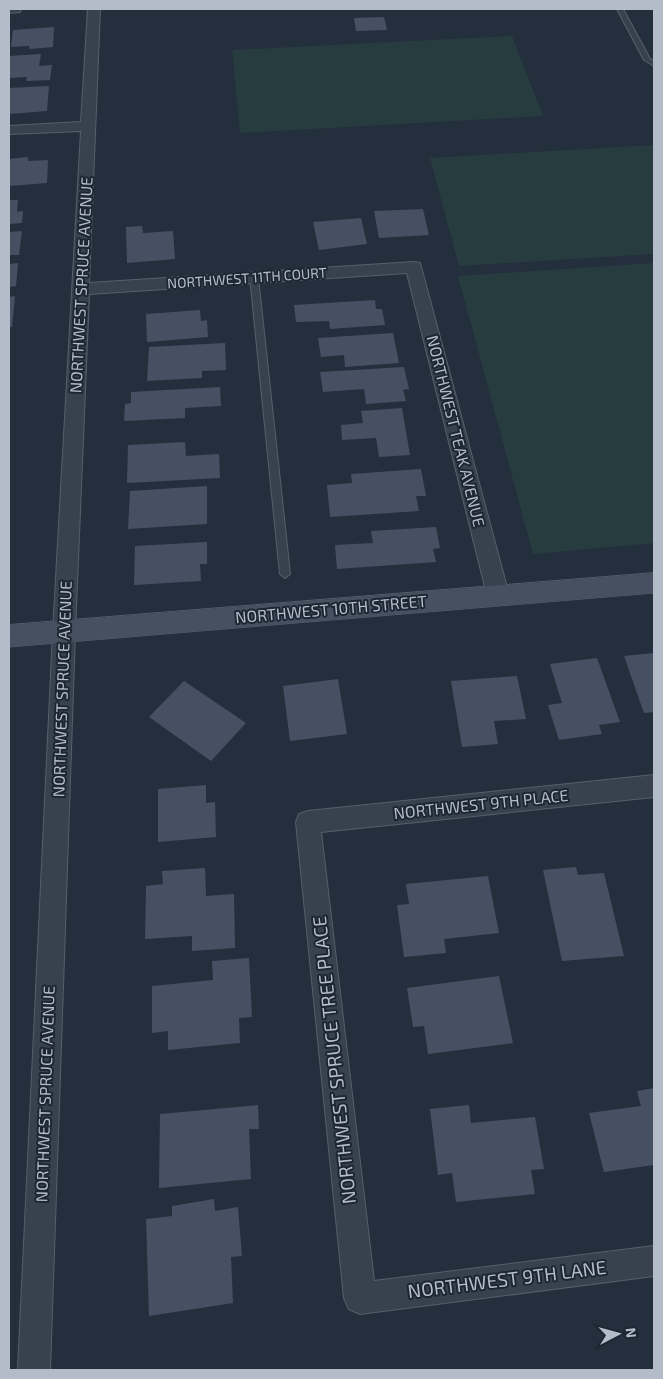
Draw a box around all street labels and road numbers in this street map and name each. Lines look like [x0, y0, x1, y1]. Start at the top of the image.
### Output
street label: NORTHWEST SPRUCE AVENUE [65, 176, 96, 394]
street label: NORTHWEST 11TH COURT [167, 263, 327, 292]
street label: NORTHWEST TEAK AVENUE [423, 333, 489, 529]
street label: NORTHWEST SPRUCE AVENUE [48, 580, 75, 797]
street label: NORTHWEST 10TH STREET [234, 591, 428, 626]
street label: NORTHWEST 9TH PLACE [393, 785, 569, 822]
street label: NORTHWEST SPRUCE TREE PLACE [307, 915, 360, 1205]
street label: NORTHWEST SPRUCE AVENUE [31, 985, 58, 1202]
street label: NORTHWEST 9TH LANE [406, 1255, 608, 1302]

